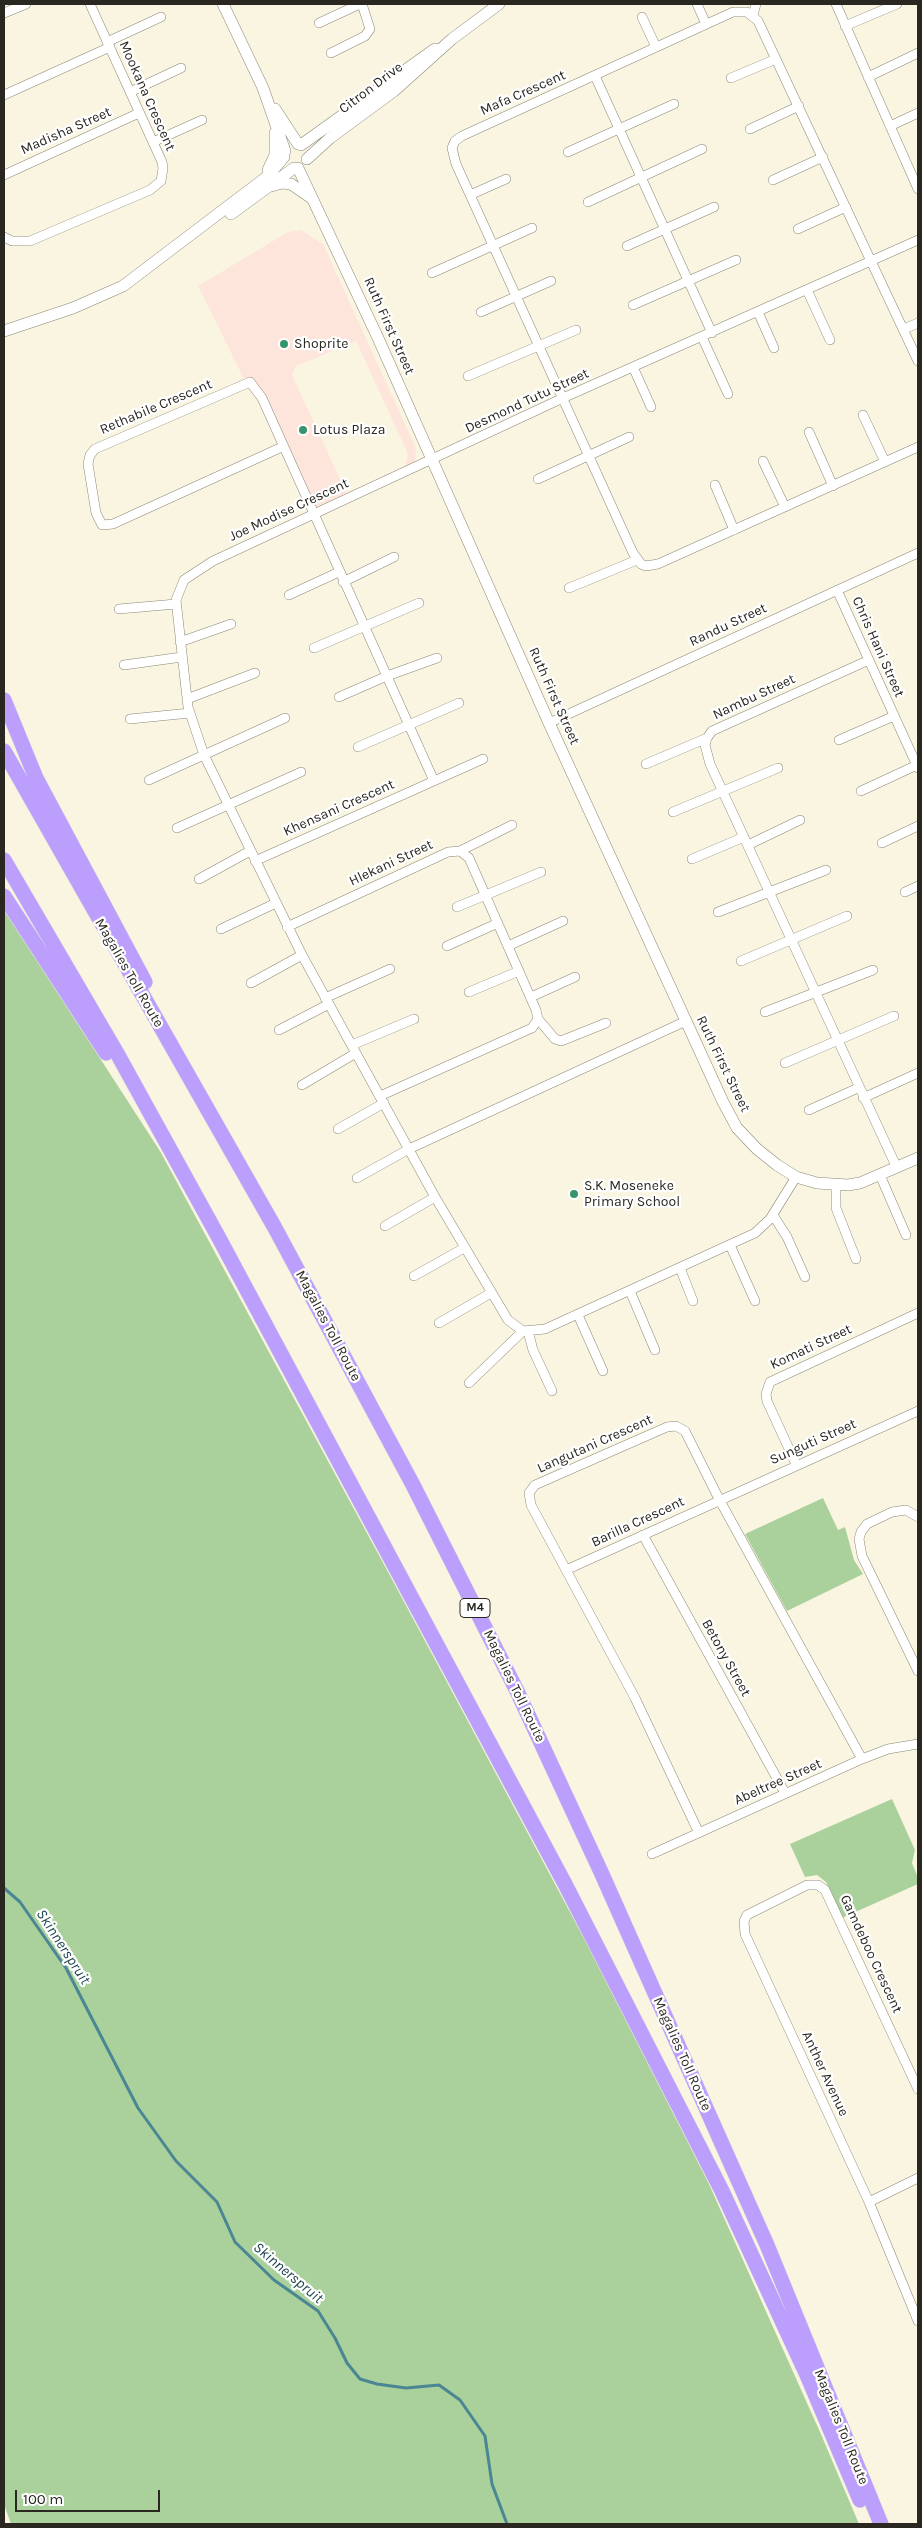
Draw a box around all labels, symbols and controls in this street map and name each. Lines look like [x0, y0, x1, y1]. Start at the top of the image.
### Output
street label: Mookana Crescent [115, 38, 179, 154]
street label: Citron Drive [336, 59, 406, 117]
street label: Mafa Crescent [478, 67, 568, 119]
street label: Madisha Street [18, 104, 114, 158]
street label: Ruth First Street [360, 275, 418, 377]
place label: Shoprite [294, 336, 348, 352]
marker: Shoprite [278, 338, 290, 350]
street label: Desmond Tutu Street [462, 365, 592, 437]
street label: Rethabile Crescent [97, 376, 215, 438]
place label: Lotus Plaza [313, 422, 385, 438]
marker: Lotus Plaza [297, 424, 309, 436]
street label: Joe Modise Crescent [227, 475, 351, 545]
street label: Chris Hani Street [848, 594, 908, 700]
street label: Randu Street [687, 600, 769, 650]
street label: Ruth First Street [525, 645, 583, 747]
street label: Nambu Street [710, 671, 798, 723]
street label: Khensani Crescent [281, 776, 397, 840]
street label: Hlekani Street [346, 836, 436, 890]
street label: Magalies Toll Route [91, 916, 167, 1030]
street label: Ruth First Street [692, 1013, 754, 1115]
place label: S.K. Moseneke Primary School [584, 1178, 680, 1210]
marker: S.K. Moseneke Primary School [568, 1188, 580, 1200]
street label: Magalies Toll Route [292, 1268, 364, 1384]
street label: Komati Street [768, 1321, 854, 1373]
street label: Langutani Crescent [535, 1411, 655, 1477]
street label: Sunguti Street [767, 1415, 859, 1469]
street label: Barilla Crescent [589, 1493, 687, 1551]
road number: M4 [460, 1599, 490, 1618]
street label: Betony Street [698, 1617, 754, 1699]
street label: Magalies Toll Route [479, 1627, 549, 1745]
street label: Abeltree Street [732, 1755, 824, 1809]
street label: Gamdeboo Crescent [836, 1892, 906, 2016]
water label: Skinnerspruit [32, 1906, 94, 1988]
street label: Magalies Toll Route [649, 1994, 715, 2114]
street label: Anther Avenue [798, 2029, 852, 2119]
water label: Skinnerspruit [249, 2239, 327, 2307]
street label: Magalies Toll Route [810, 2367, 872, 2487]
scale bar [18, 2480, 162, 2512]
text: 100 m [23, 2490, 63, 2508]

